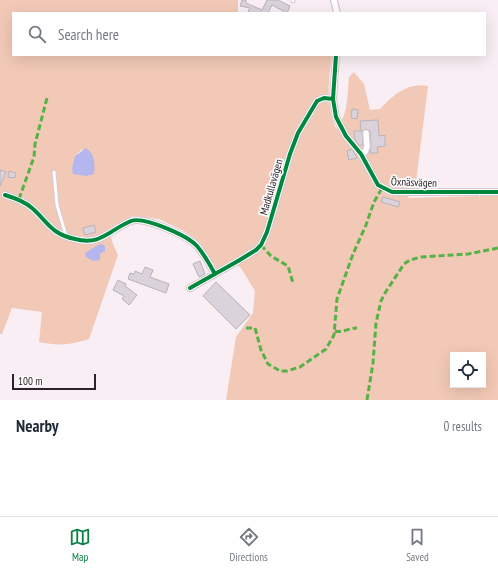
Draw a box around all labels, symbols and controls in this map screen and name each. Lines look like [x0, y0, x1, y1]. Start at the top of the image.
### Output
search box [12, 12, 486, 56]
icon: search [26, 23, 48, 45]
text: Search here [58, 25, 119, 44]
street label: Madkullavägen [256, 157, 286, 217]
street label: Öxnäsvägen [391, 174, 437, 190]
map controls [450, 352, 486, 388]
button: locate [450, 352, 486, 388]
scale bar [12, 372, 96, 391]
text: 100 m [18, 374, 42, 388]
text: Nearby [16, 415, 59, 437]
text: 0 results [443, 418, 482, 435]
tab: Map [69, 526, 91, 564]
tab: Directions [230, 526, 268, 564]
tab: Saved [406, 526, 429, 564]

